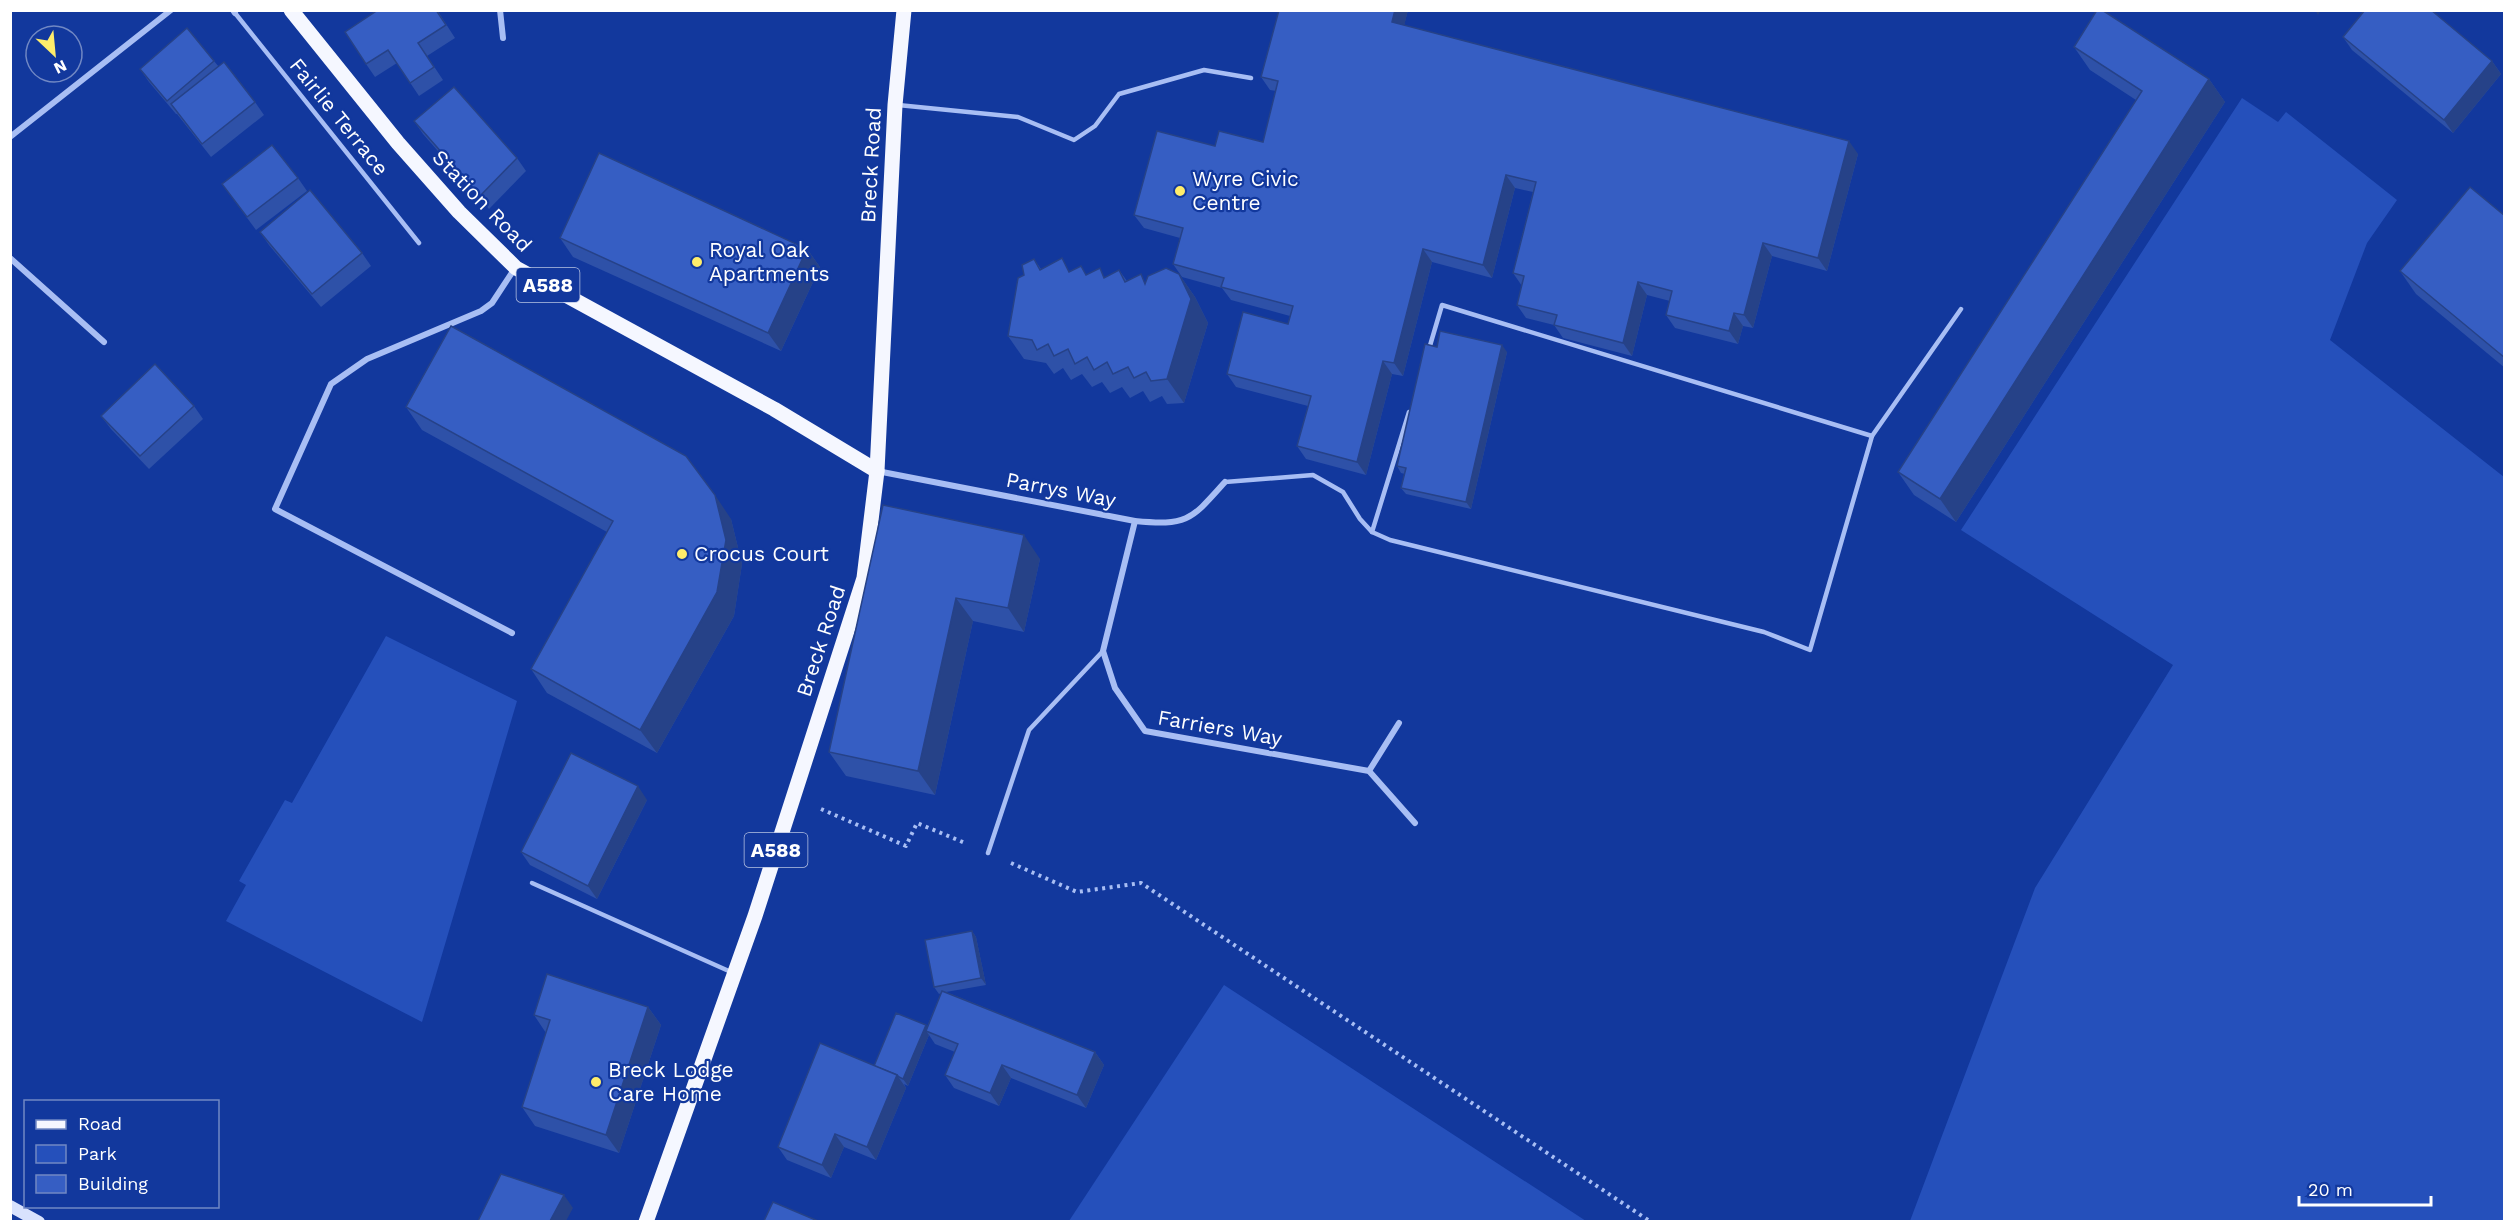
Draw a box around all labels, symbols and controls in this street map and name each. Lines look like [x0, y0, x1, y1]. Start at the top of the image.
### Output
north arrow [24, 24, 84, 84]
street label: Fairlie Terrace [284, 53, 394, 180]
text: N [51, 56, 70, 78]
street label: Breck Road [855, 107, 886, 223]
street label: Station Road [427, 144, 537, 257]
place label: Wyre Civic Centre [1192, 166, 1299, 215]
marker: Wyre Civic Centre [1173, 184, 1187, 198]
place label: Royal Oak Apartments [709, 237, 830, 286]
marker: Royal Oak Apartments [690, 255, 704, 269]
road number: A588 [516, 268, 580, 302]
street label: Parrys Way [1004, 467, 1118, 512]
place label: Crocus Court [694, 541, 829, 566]
marker: Crocus Court [675, 547, 689, 561]
street label: Breck Road [791, 582, 850, 700]
street label: Farriers Way [1156, 704, 1284, 751]
road number: A588 [744, 833, 808, 867]
place label: Breck Lodge Care Home [608, 1057, 734, 1106]
marker: Breck Lodge Care Home [589, 1075, 603, 1089]
legend [24, 1100, 219, 1208]
text: Road [78, 1113, 122, 1134]
text: Park [78, 1143, 117, 1164]
scale bar [2299, 1169, 2431, 1207]
text: Building [78, 1173, 148, 1194]
text: 20 m [2308, 1179, 2353, 1200]

